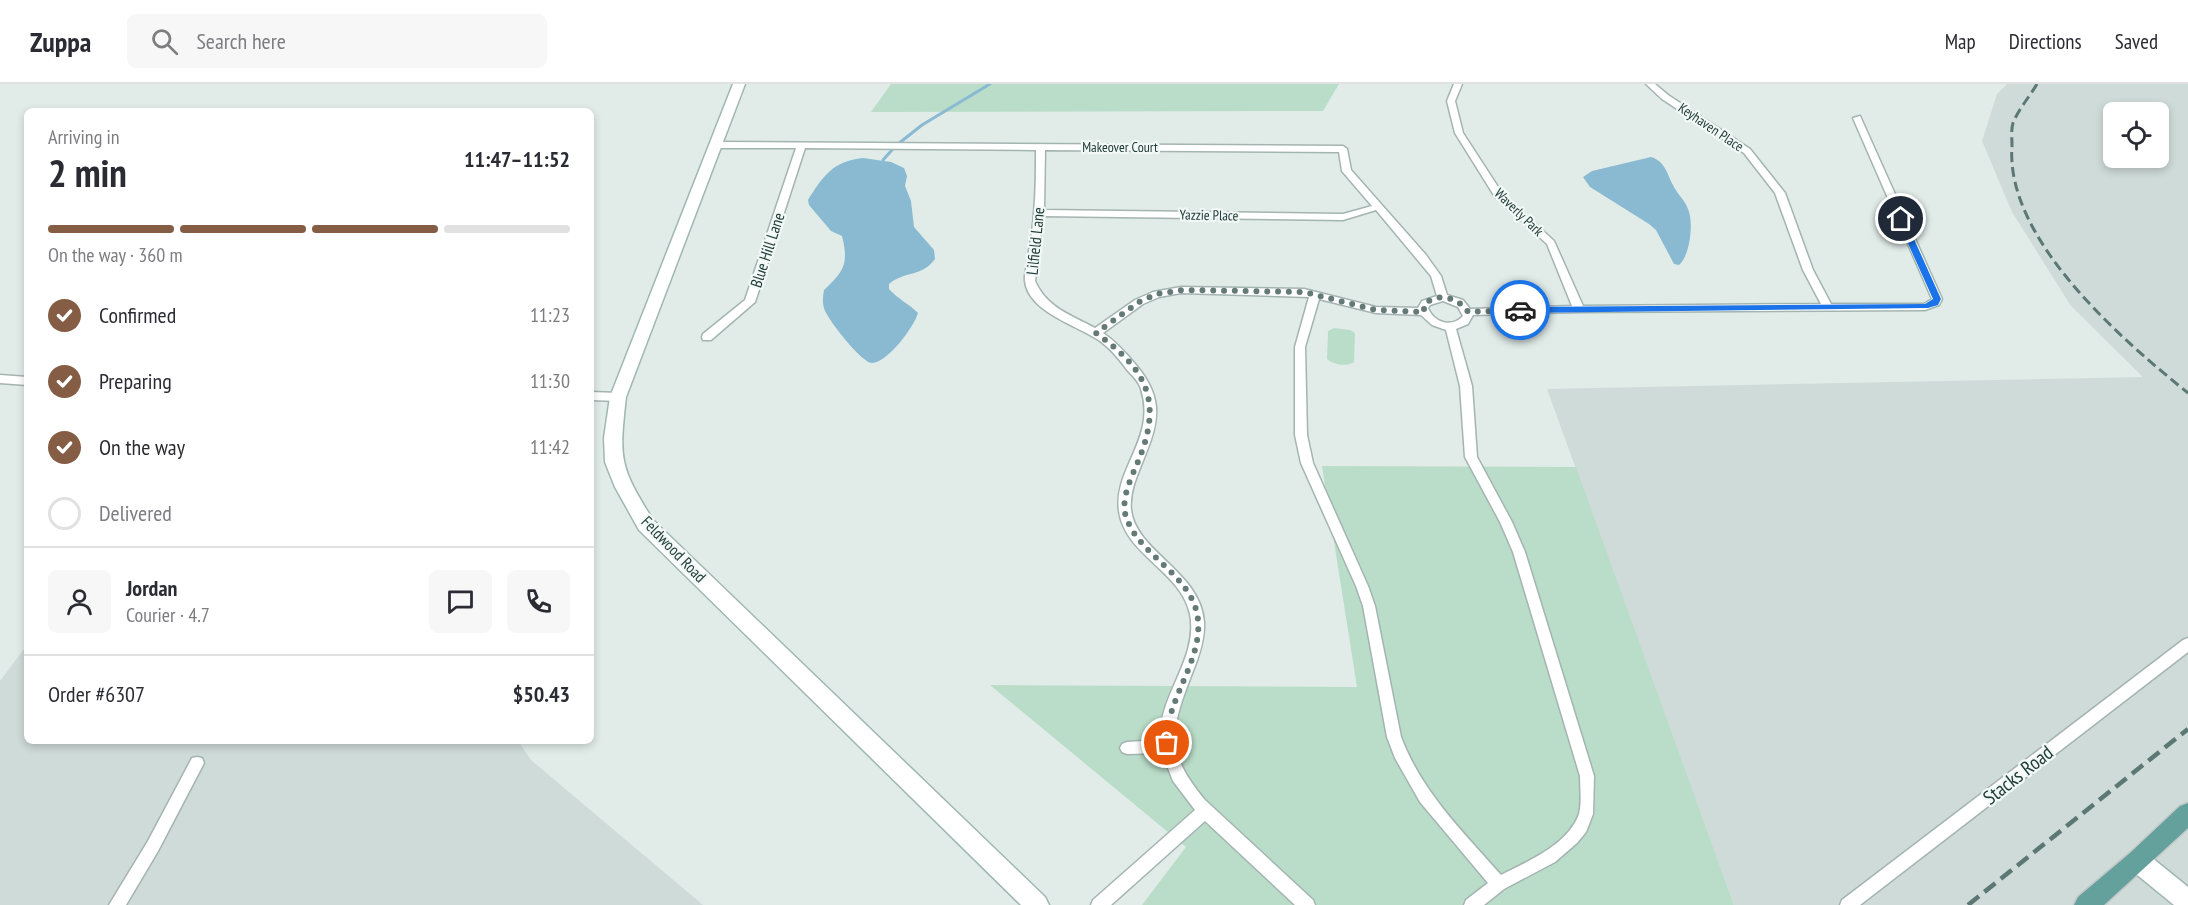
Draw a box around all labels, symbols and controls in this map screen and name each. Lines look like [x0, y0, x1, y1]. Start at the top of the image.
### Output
search box [127, 14, 547, 68]
text: Zuppa [30, 23, 91, 60]
icon: search [148, 25, 181, 58]
text: Search here [196, 27, 286, 55]
text: Map [1945, 28, 1976, 55]
text: Directions [2009, 28, 2082, 55]
text: Saved [2115, 28, 2158, 55]
street label: Keyhaven Place [1675, 99, 1747, 156]
map controls [2103, 102, 2169, 168]
button: locate [2103, 102, 2169, 168]
text: Arriving in [48, 124, 120, 150]
street label: Makeover Court [1082, 138, 1158, 156]
text: 11:47–11:52 [464, 145, 570, 173]
text: 2 min [48, 147, 127, 198]
street label: Waverly Park [1491, 184, 1548, 240]
pin [1875, 193, 1926, 244]
icon: home [1884, 202, 1917, 235]
street label: Yazzie Place [1179, 205, 1239, 225]
street label: Lilfield Lane [1022, 206, 1048, 276]
street label: Blue Hill Lane [746, 210, 788, 290]
text: On the way · 360 m [48, 242, 183, 268]
courier [1490, 280, 1550, 340]
icon: car [1504, 294, 1537, 327]
icon: check [48, 299, 81, 332]
text: Confirmed [99, 301, 176, 329]
text: 11:23 [530, 302, 570, 328]
icon: check [48, 365, 81, 398]
text: Preparing [99, 367, 172, 395]
text: 11:30 [530, 368, 570, 394]
icon: check [48, 431, 81, 464]
text: On the way [99, 433, 185, 461]
text: 11:42 [530, 434, 570, 460]
text: Delivered [99, 499, 172, 527]
street label: Feldwood Road [637, 512, 711, 586]
button: person [48, 570, 111, 633]
button: chat [429, 570, 492, 633]
button: phone [507, 570, 570, 633]
text: Jordan [126, 574, 177, 602]
text: Courier · 4.7 [126, 602, 210, 628]
text: Order #6307 [48, 680, 145, 708]
text: $50.43 [513, 680, 570, 708]
pin [1141, 717, 1192, 768]
icon: bag [1150, 726, 1183, 759]
street label: Stacks Road [1978, 739, 2058, 811]

